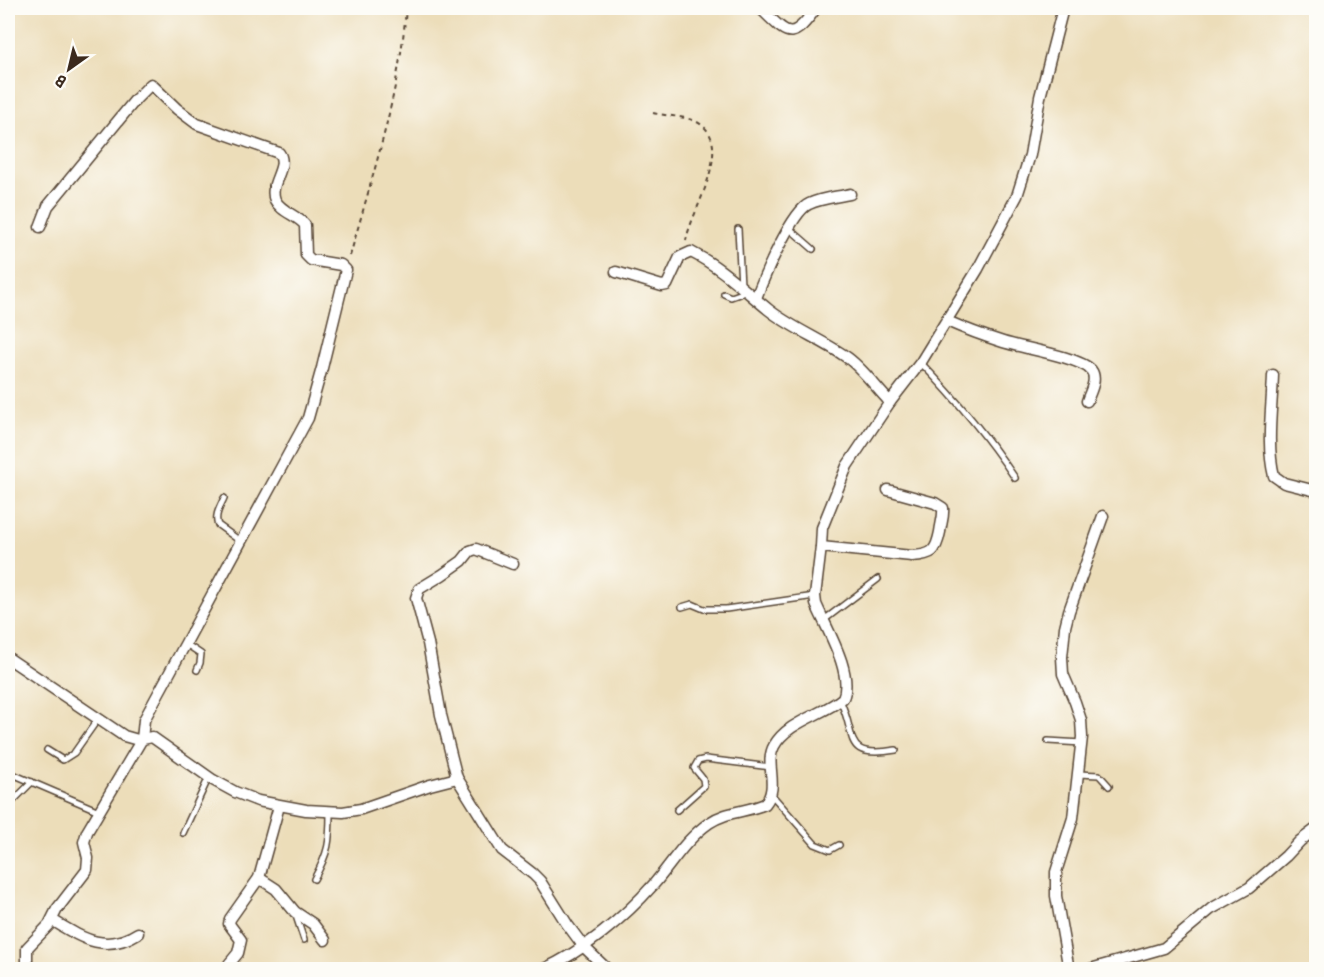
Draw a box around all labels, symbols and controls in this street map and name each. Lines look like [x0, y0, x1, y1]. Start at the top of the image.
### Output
north arrow [39, 39, 99, 99]
text: B [52, 70, 71, 91]

